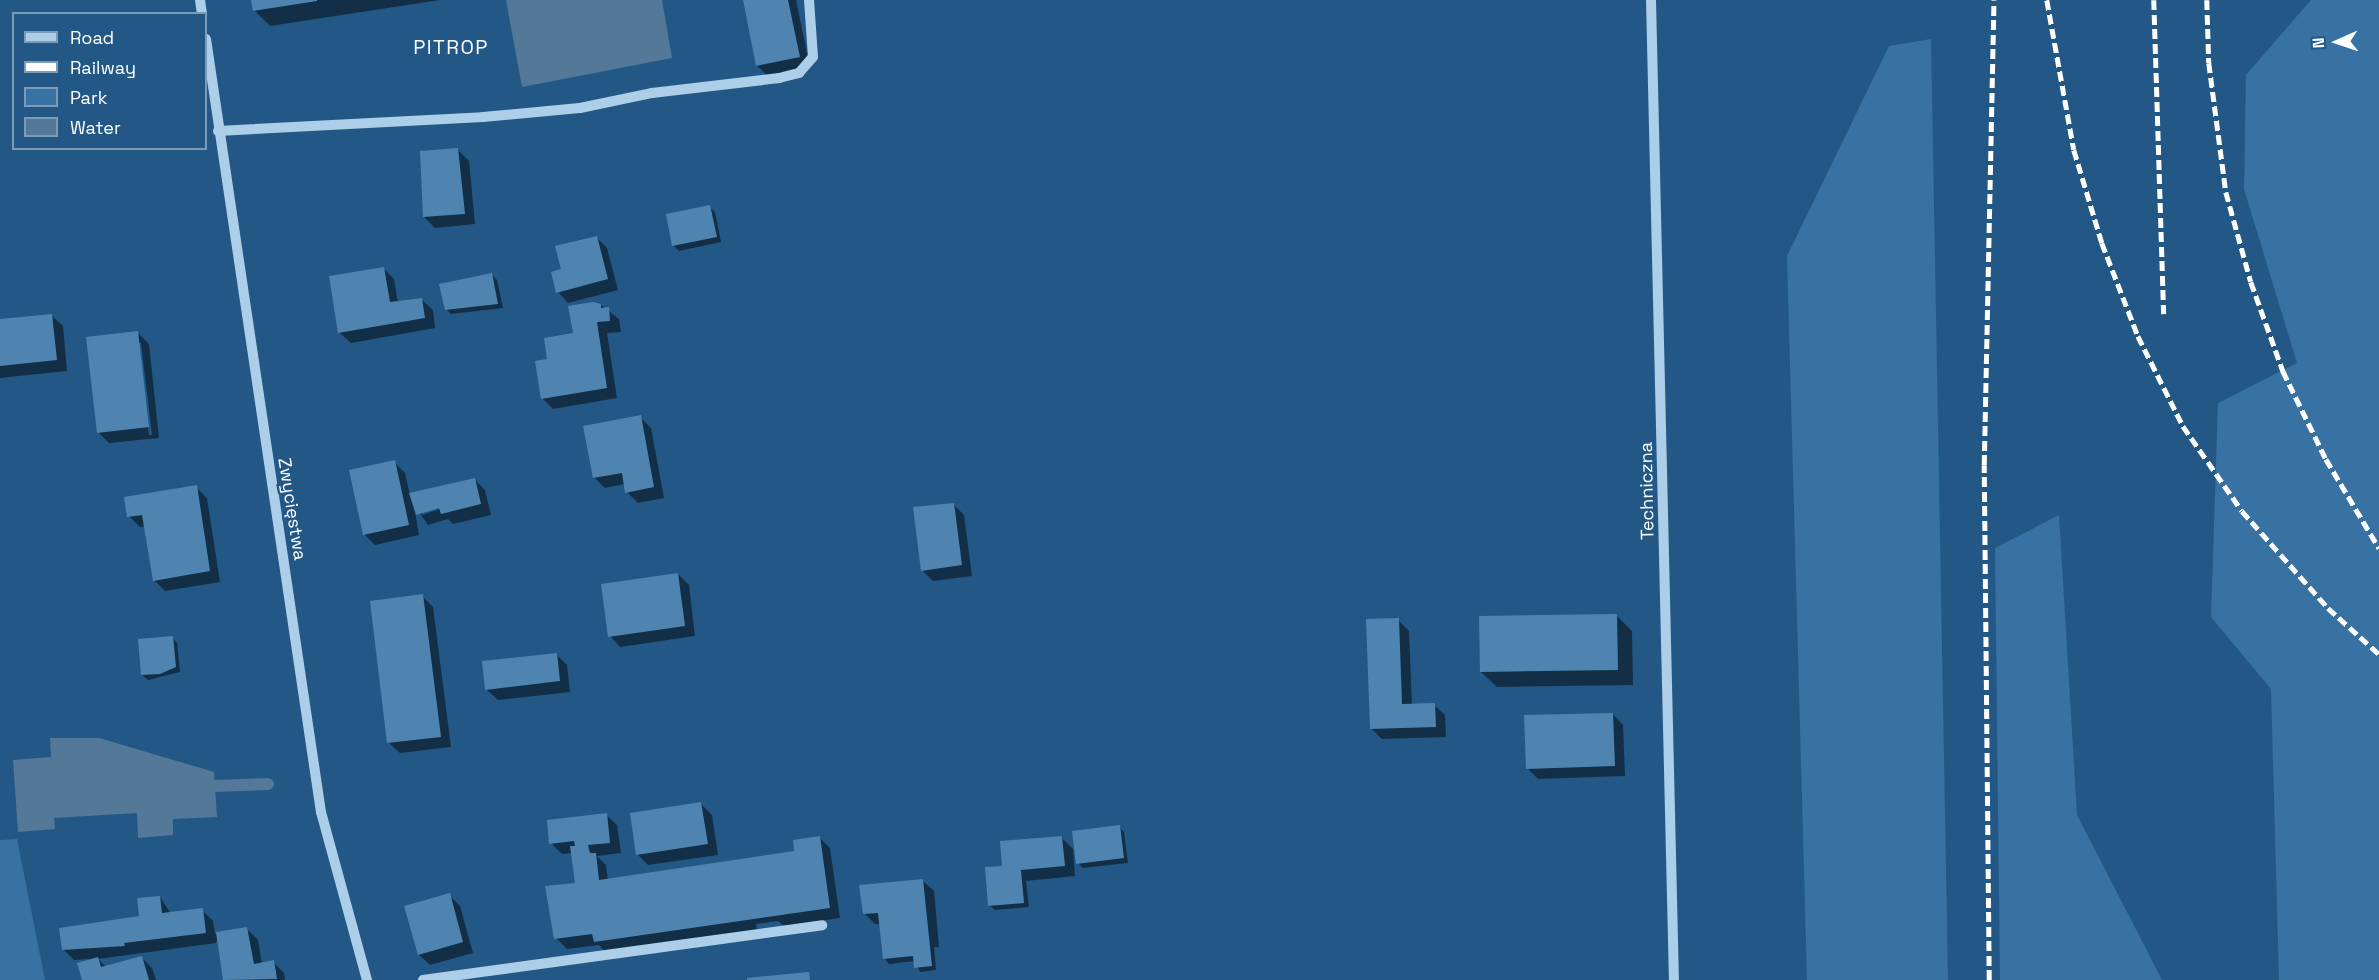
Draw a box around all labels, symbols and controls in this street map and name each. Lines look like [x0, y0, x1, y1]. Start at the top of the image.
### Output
legend [12, 12, 207, 150]
north arrow [2307, 12, 2367, 72]
text: Road [70, 26, 114, 49]
district label: PITROP [413, 35, 489, 59]
text: N [2308, 37, 2329, 49]
text: Railway [70, 56, 136, 79]
text: Park [70, 86, 107, 109]
text: Water [70, 116, 121, 139]
street label: Techniczna [1635, 442, 1659, 540]
street label: Zwycięstwa [273, 456, 311, 562]

